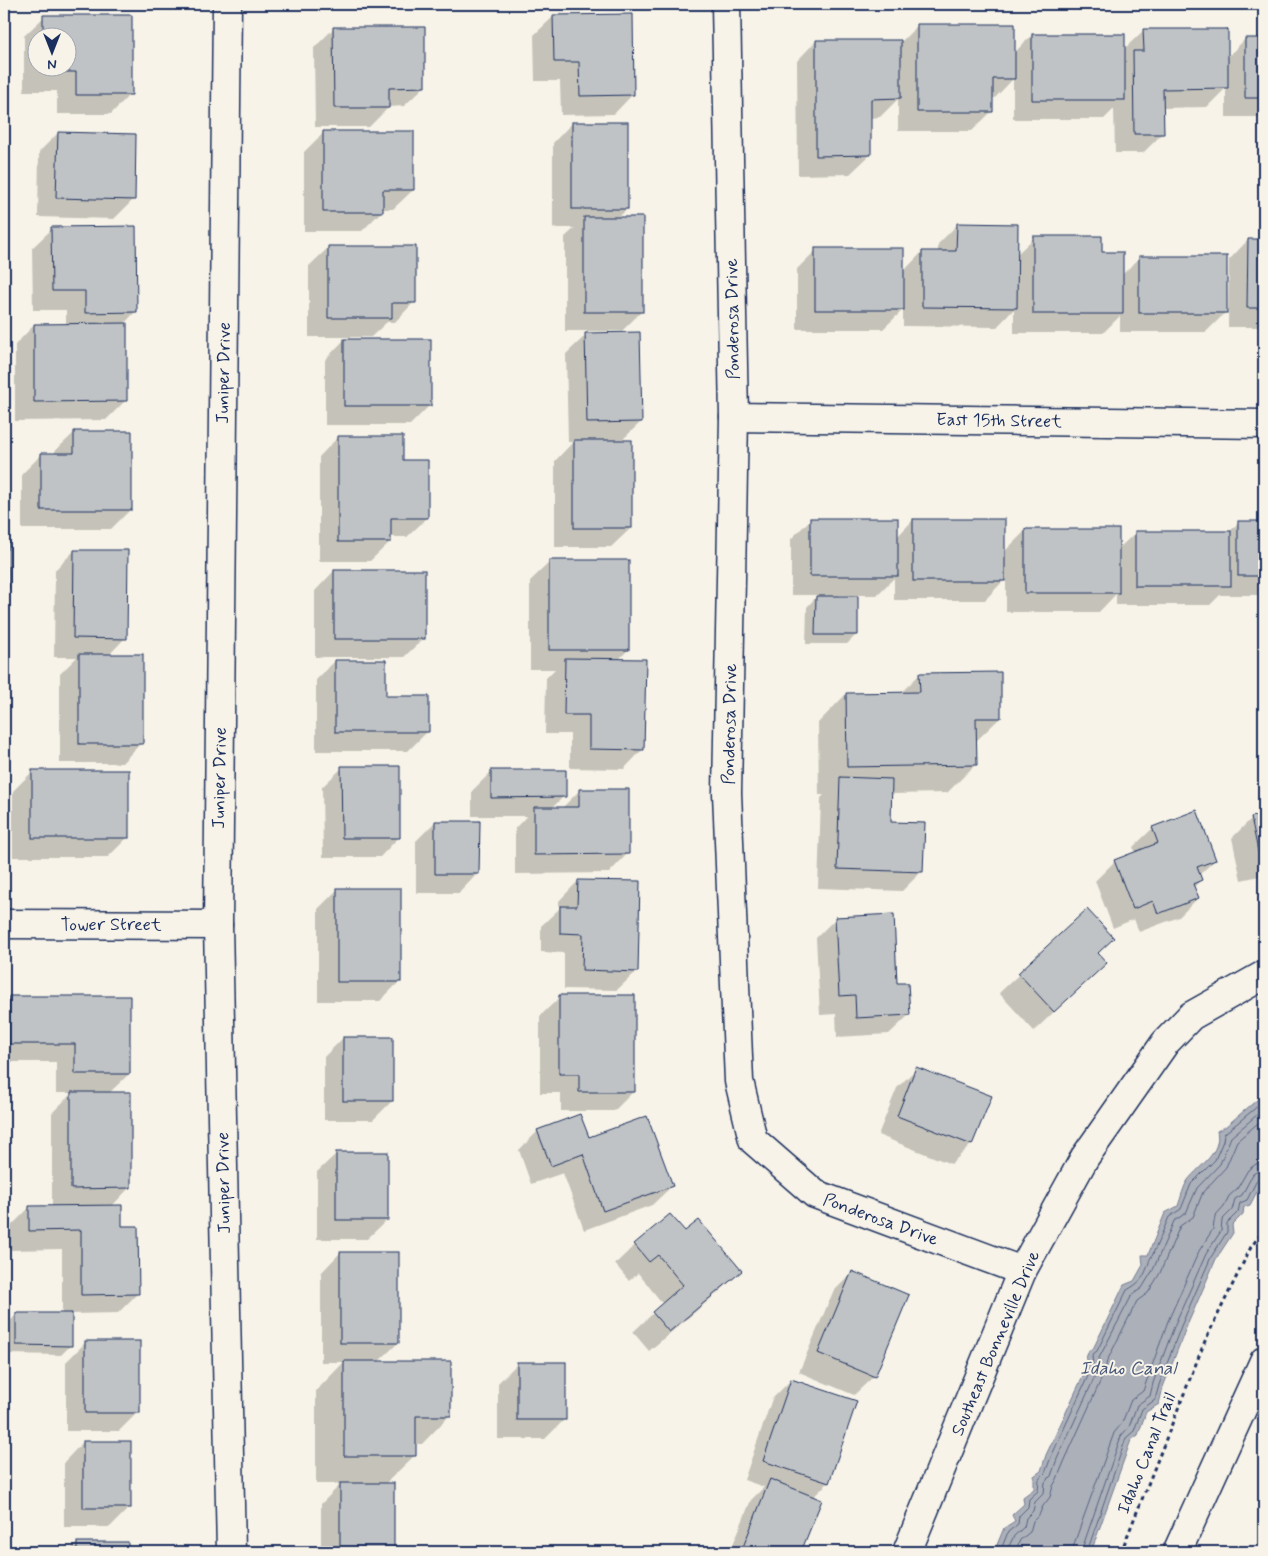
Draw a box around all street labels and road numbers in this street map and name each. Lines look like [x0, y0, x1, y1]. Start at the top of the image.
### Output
street label: Ponderosa Drive [720, 258, 746, 380]
street label: Juniper Drive [211, 322, 237, 424]
street label: East 15th Street [936, 408, 1063, 434]
street label: Ponderosa Drive [717, 663, 743, 785]
street label: Juniper Drive [207, 727, 233, 829]
street label: Tower Street [61, 913, 162, 937]
street label: Juniper Drive [211, 1132, 237, 1234]
street label: Ponderosa Drive [820, 1188, 942, 1252]
street label: Southeast Bonneville Drive [946, 1247, 1046, 1440]
street label: Idaho Canal Trail [1112, 1389, 1182, 1518]

